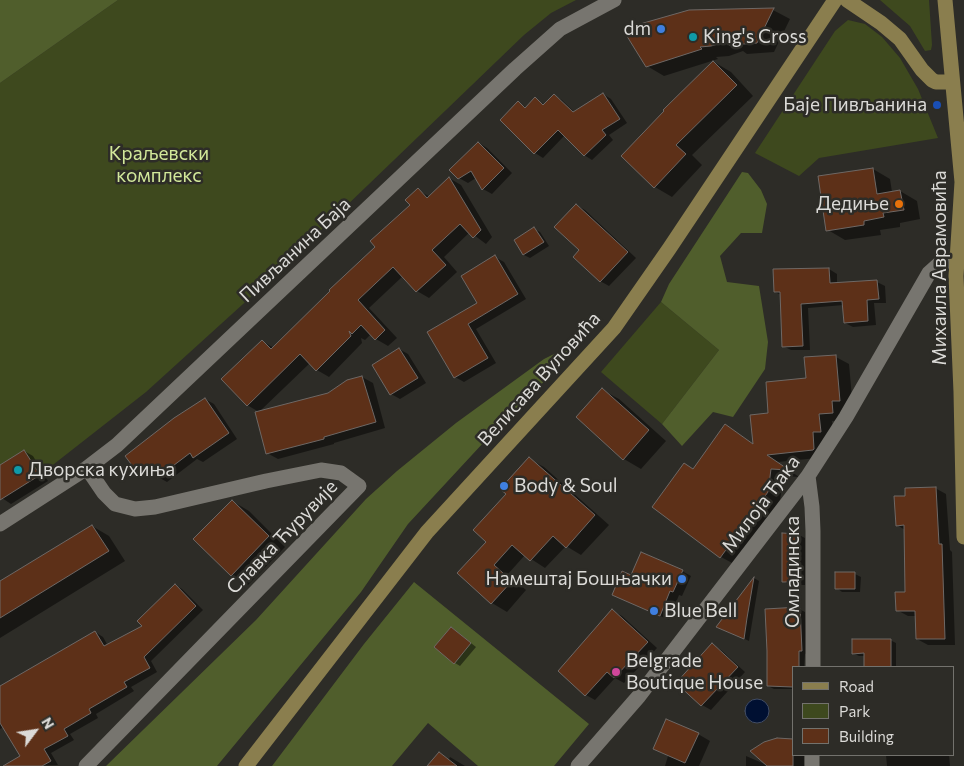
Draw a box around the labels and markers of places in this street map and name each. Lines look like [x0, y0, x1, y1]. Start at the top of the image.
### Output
place label: dm [623, 18, 651, 40]
marker: dm [655, 23, 667, 35]
place label: King's Cross [703, 26, 807, 48]
marker: King's Cross [687, 31, 699, 43]
place label: Баје Пивљанина [783, 94, 927, 116]
marker: Баје Пивљанина [931, 99, 943, 111]
place label: Дедиње [816, 193, 889, 215]
marker: Дедиње [893, 198, 905, 210]
place label: Дворска кухиња [28, 459, 175, 481]
marker: Дворска кухиња [12, 464, 24, 476]
place label: Body & Soul [514, 475, 618, 497]
marker: Body & Soul [498, 480, 510, 492]
place label: Намештај Бошњачки [485, 568, 672, 590]
marker: Намештај Бошњачки [676, 573, 688, 585]
place label: Blue Bell [664, 600, 737, 622]
marker: Blue Bell [648, 605, 660, 617]
place label: Belgrade Boutique House [626, 650, 763, 694]
marker: Belgrade Boutique House [610, 666, 622, 678]

